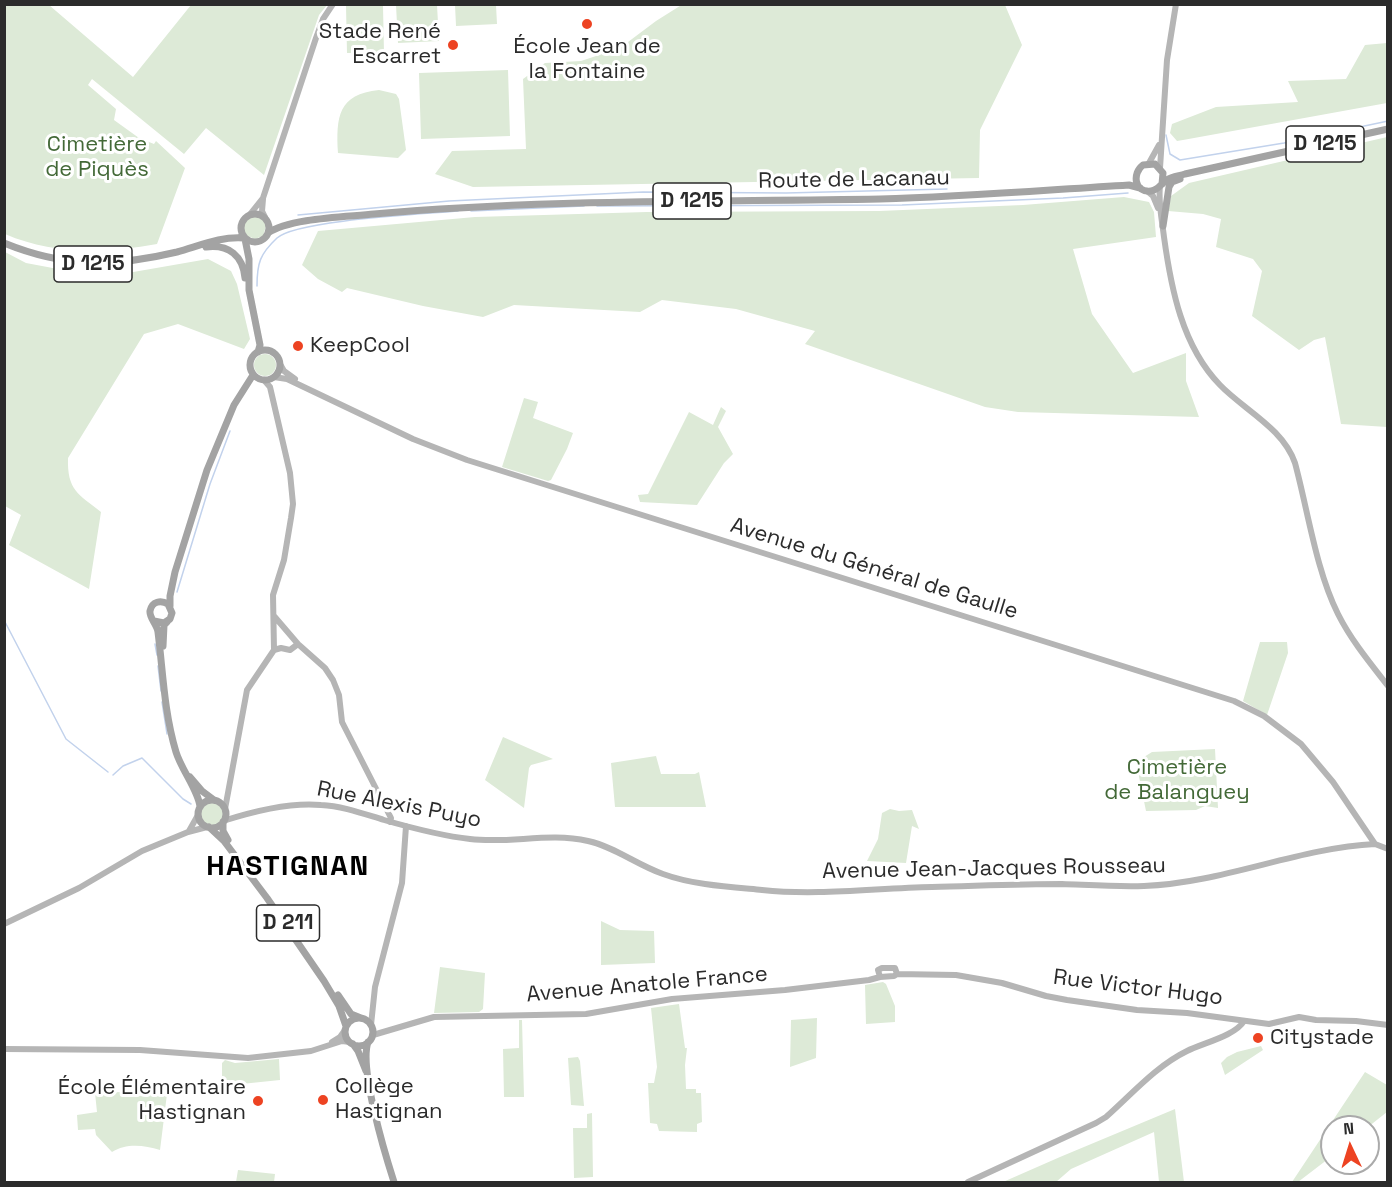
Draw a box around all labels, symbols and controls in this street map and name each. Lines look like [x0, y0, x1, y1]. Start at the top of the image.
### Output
marker: École Jean de la Fontaine [580, 17, 594, 31]
place label: Stade René Escarret [319, 19, 441, 70]
place label: École Jean de la Fontaine [513, 34, 661, 86]
marker: Stade René Escarret [446, 38, 460, 52]
road number: D 1215 [1286, 126, 1364, 162]
park label: Cimetière de Piquès [45, 132, 149, 184]
street label: Route de Lacanau [758, 165, 950, 195]
road number: D 1215 [653, 183, 731, 219]
road number: D 1215 [54, 246, 132, 282]
place label: KeepCool [310, 333, 410, 359]
marker: KeepCool [291, 339, 305, 353]
street label: Avenue du Général de Gaulle [727, 513, 1021, 625]
park label: Cimetière de Balanguey [1104, 755, 1250, 806]
street label: Rue Alexis Puyo [315, 776, 483, 834]
district label: HASTIGNAN [206, 850, 370, 884]
street label: Avenue Jean-Jacques Rousseau [822, 853, 1166, 885]
road number: D 211 [256, 905, 320, 941]
street label: Avenue Anatole France [525, 961, 769, 1009]
street label: Rue Victor Hugo [1052, 965, 1224, 1011]
place label: Citystade [1270, 1025, 1374, 1051]
marker: Citystade [1251, 1031, 1265, 1045]
place label: Collège Hastignan [335, 1074, 443, 1126]
place label: École Élémentaire Hastignan [58, 1075, 246, 1126]
marker: Collège Hastignan [316, 1093, 330, 1107]
marker: École Élémentaire Hastignan [251, 1094, 265, 1108]
north arrow [1320, 1115, 1380, 1175]
text: N [1343, 1118, 1355, 1139]

